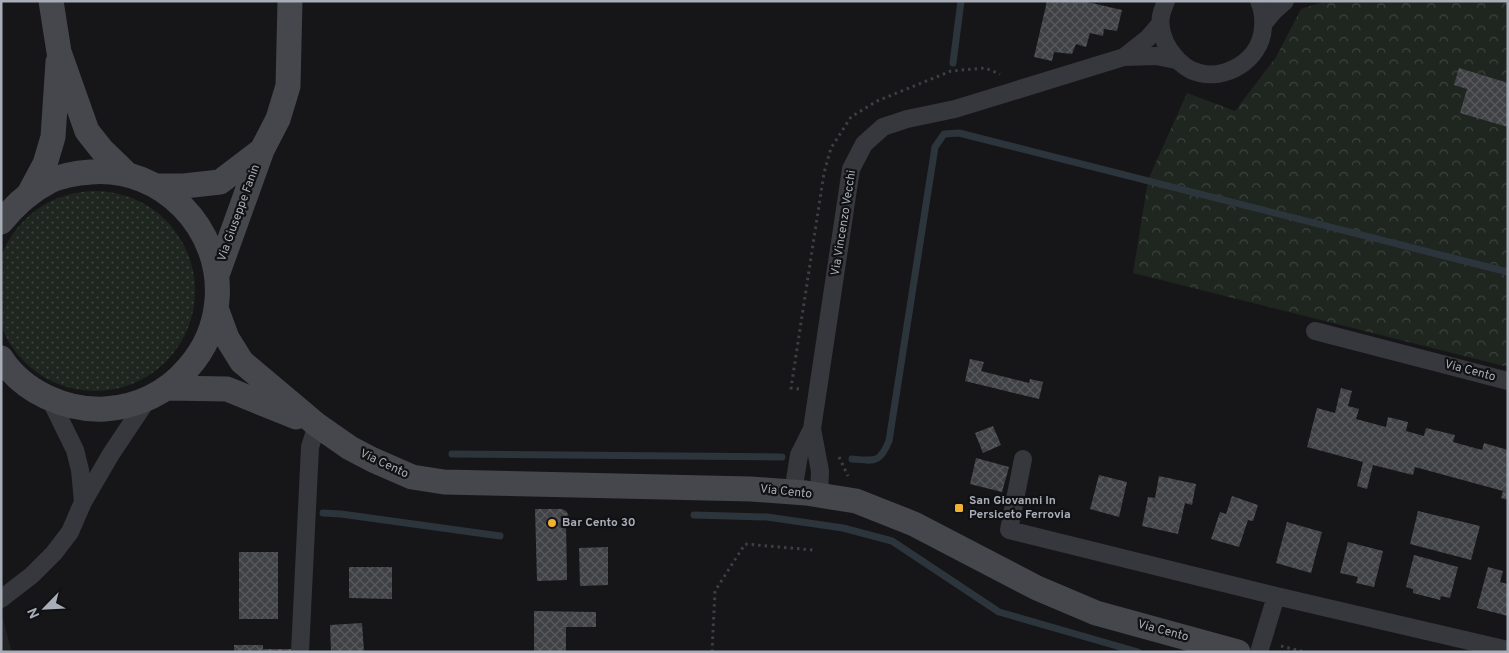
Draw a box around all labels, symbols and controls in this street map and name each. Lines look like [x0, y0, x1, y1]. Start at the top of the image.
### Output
street label: Via Giuseppe Fanin [214, 162, 264, 264]
street label: Via Vincenzo Vecchi [828, 169, 860, 277]
street label: Via Cento [1443, 357, 1498, 386]
street label: Via Cento [357, 446, 411, 482]
street label: Via Cento [759, 481, 813, 503]
place label: San Giovanni In Persiceto Ferrovia [969, 493, 1071, 523]
marker: San Giovanni In Persiceto Ferrovia [953, 502, 965, 514]
place label: Bar Cento 30 [562, 515, 636, 531]
marker: Bar Cento 30 [546, 517, 558, 529]
north arrow [20, 583, 70, 633]
text: N [25, 605, 44, 621]
street label: Via Cento [1136, 617, 1191, 646]

